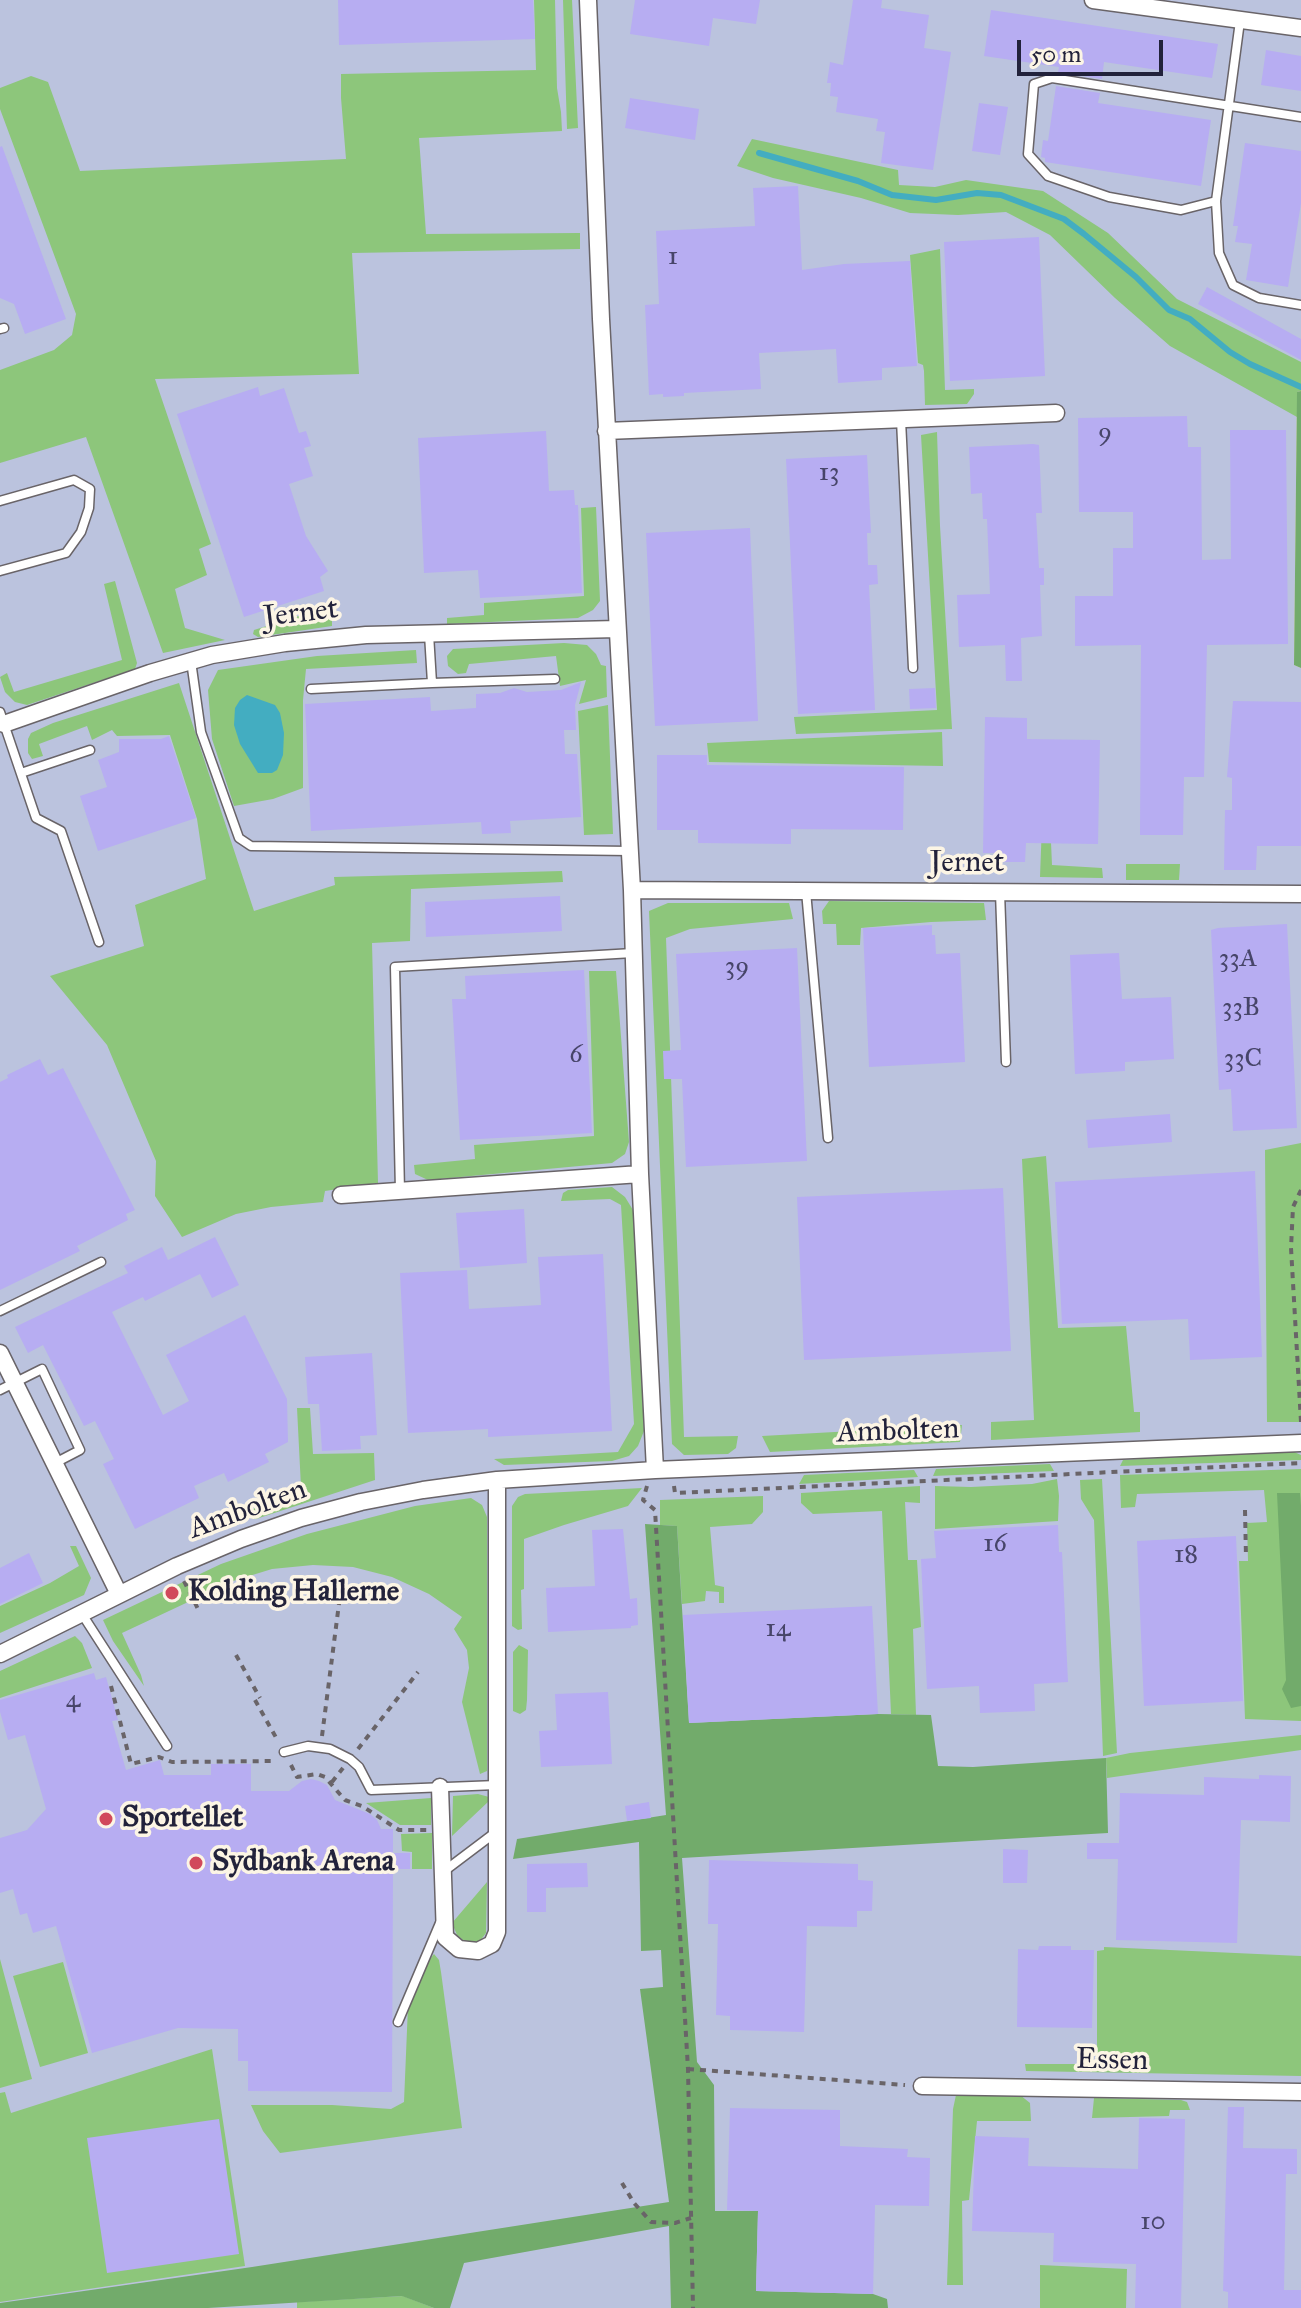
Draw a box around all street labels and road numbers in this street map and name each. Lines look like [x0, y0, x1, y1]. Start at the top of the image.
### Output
street label: Jernet [262, 592, 340, 636]
street label: Jernet [930, 846, 1004, 882]
street label: Ambolten [836, 1412, 960, 1452]
street label: Ambolten [184, 1472, 312, 1548]
street label: Essen [1076, 2042, 1148, 2080]

